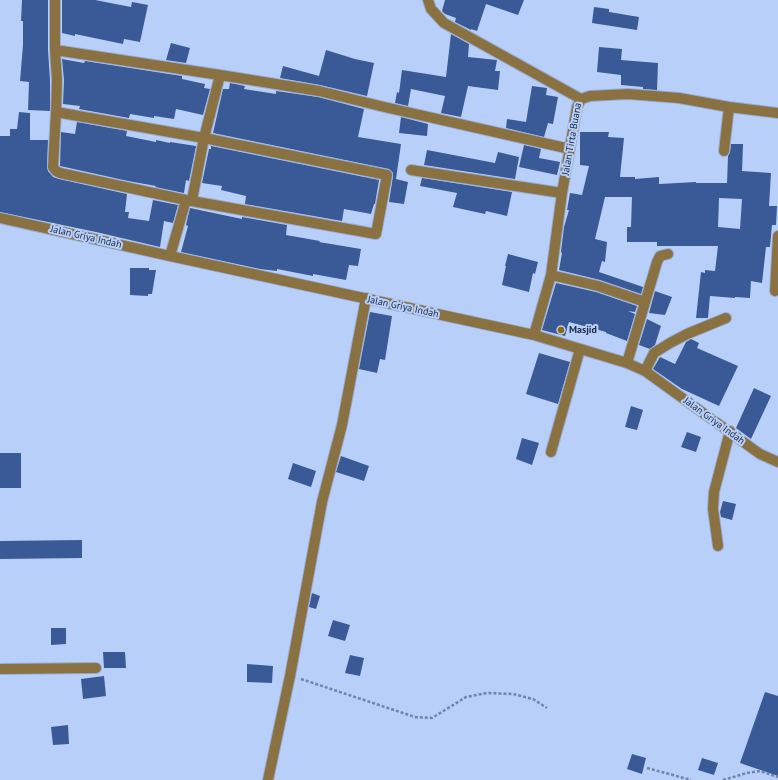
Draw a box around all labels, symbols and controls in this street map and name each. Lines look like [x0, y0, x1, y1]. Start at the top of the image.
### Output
street label: Jalan Tirta Buana [560, 102, 584, 176]
street label: Jalan Griya Indah [49, 223, 123, 251]
street label: Jalan Griya Indah [366, 294, 440, 320]
place label: Masjid [569, 324, 597, 336]
marker: Masjid [556, 325, 566, 335]
street label: Jalan Griya Indah [681, 395, 747, 447]

